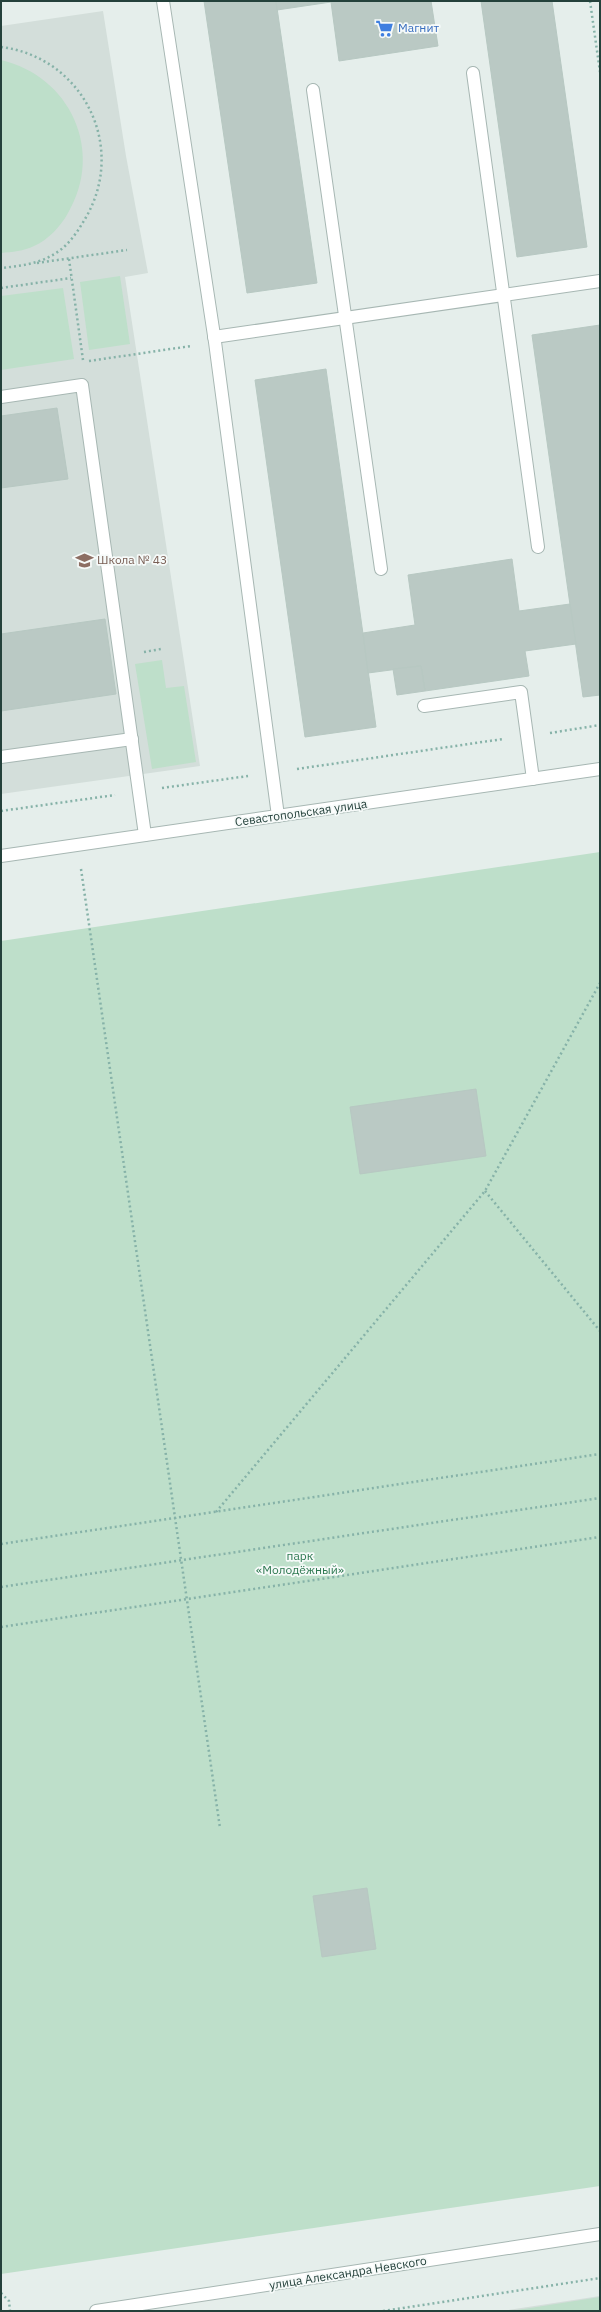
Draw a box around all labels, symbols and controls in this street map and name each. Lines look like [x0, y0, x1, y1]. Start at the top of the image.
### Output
supermarket icon: Магнит [375, 18, 395, 38]
place label: Магнит [398, 20, 439, 35]
school or university icon: Школа № 43 [74, 550, 94, 570]
place label: Школа № 43 [97, 552, 167, 567]
street label: Севастопольская улица [234, 796, 369, 829]
park label: парк «Молодёжный» [256, 1548, 344, 1577]
street label: улица Александра Невского [268, 2253, 428, 2292]

